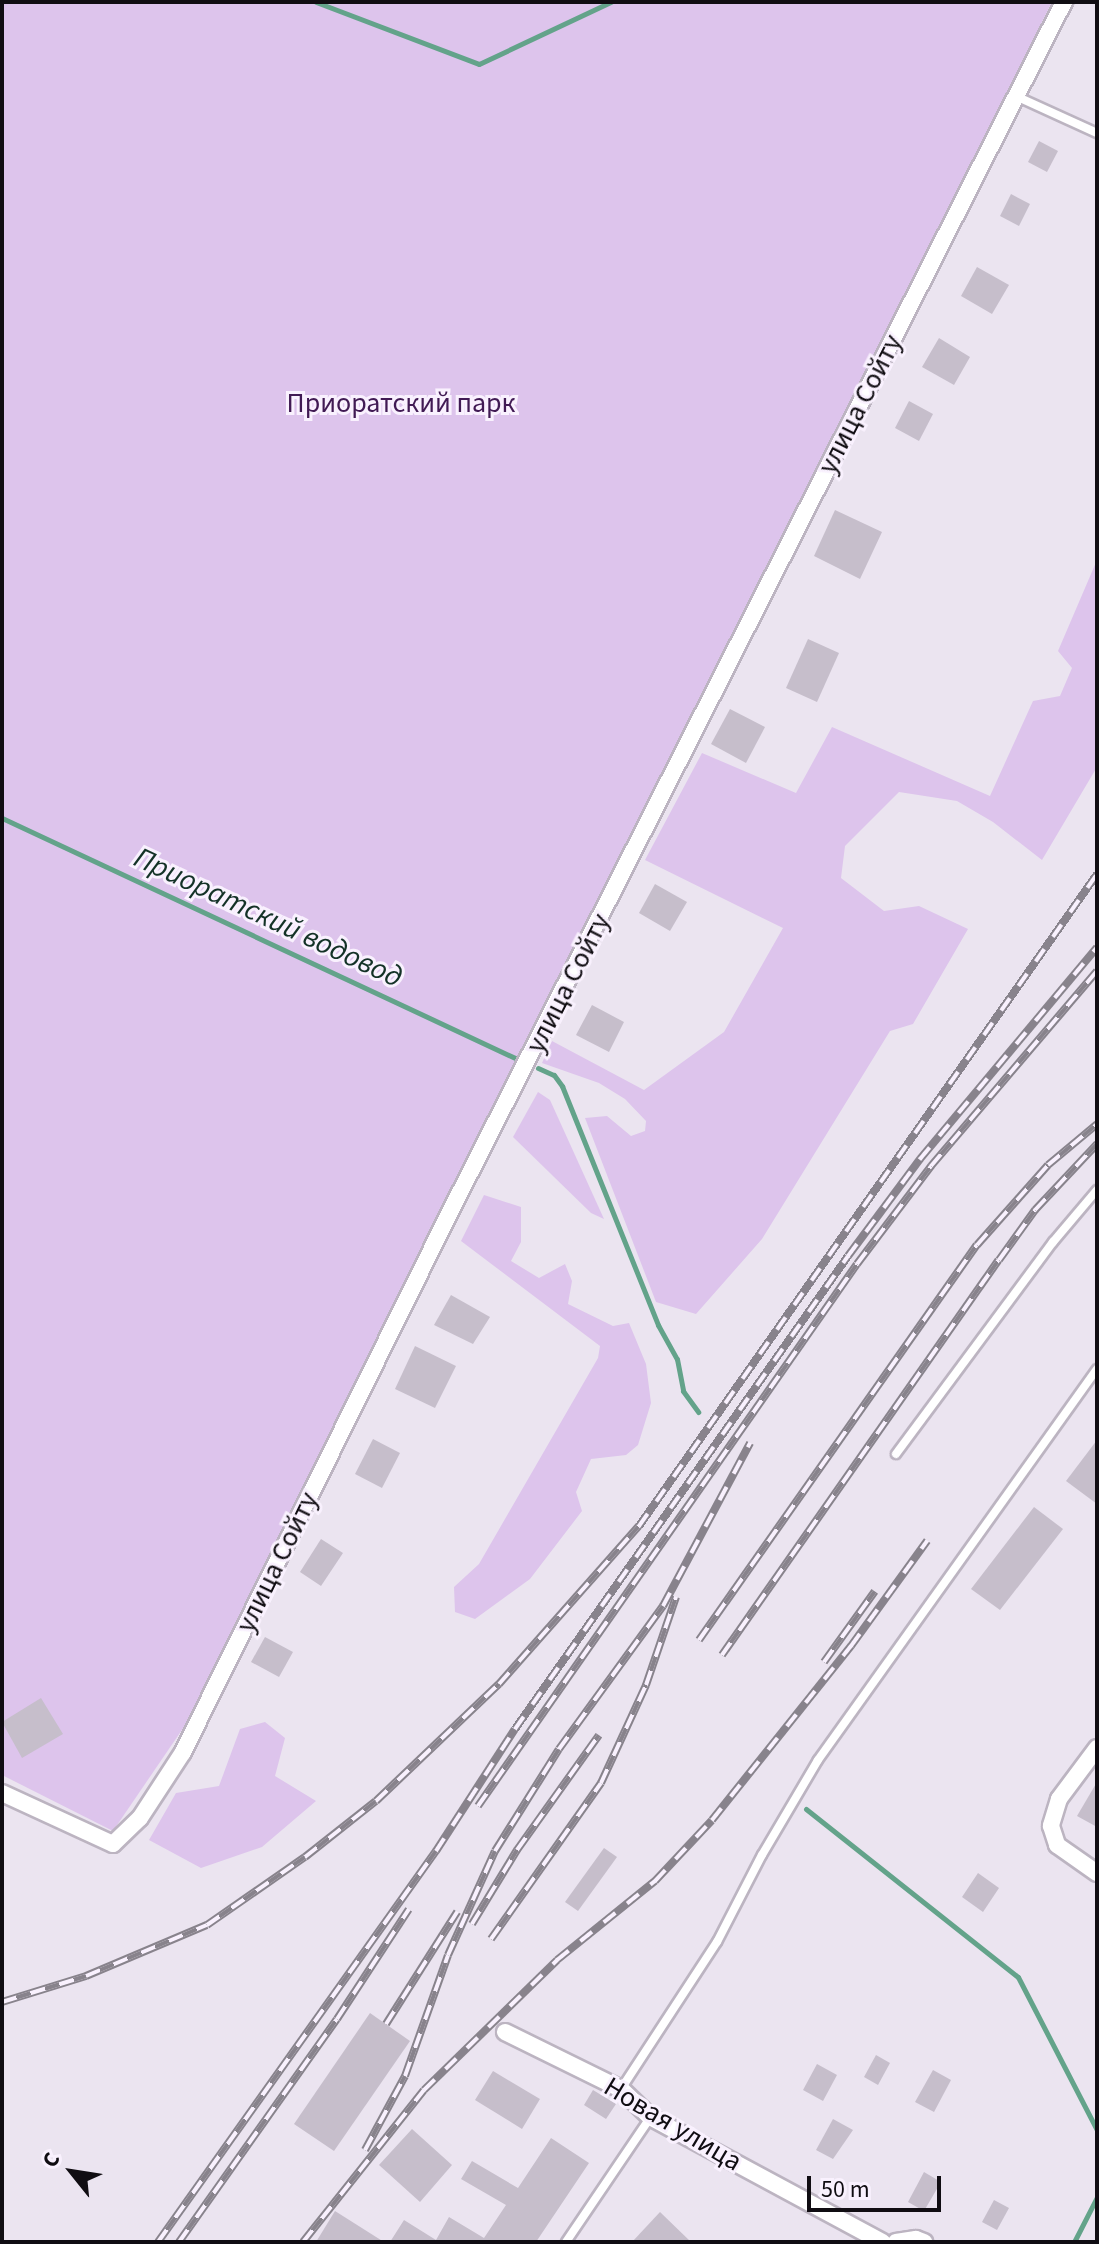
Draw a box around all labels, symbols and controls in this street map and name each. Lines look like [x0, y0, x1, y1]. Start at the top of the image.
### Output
street label: улица Сойту [811, 329, 909, 479]
park label: Приоратский парк [287, 386, 515, 420]
water label: Приоратский водовод [128, 840, 408, 996]
street label: улица Сойту [519, 908, 617, 1058]
street label: улица Сойту [229, 1486, 325, 1638]
street label: Новая улица [598, 2070, 748, 2178]
north arrow [32, 2132, 112, 2212]
text: С [34, 2146, 68, 2174]
scale bar [811, 2160, 945, 2210]
text: 50 m [821, 2172, 870, 2207]

